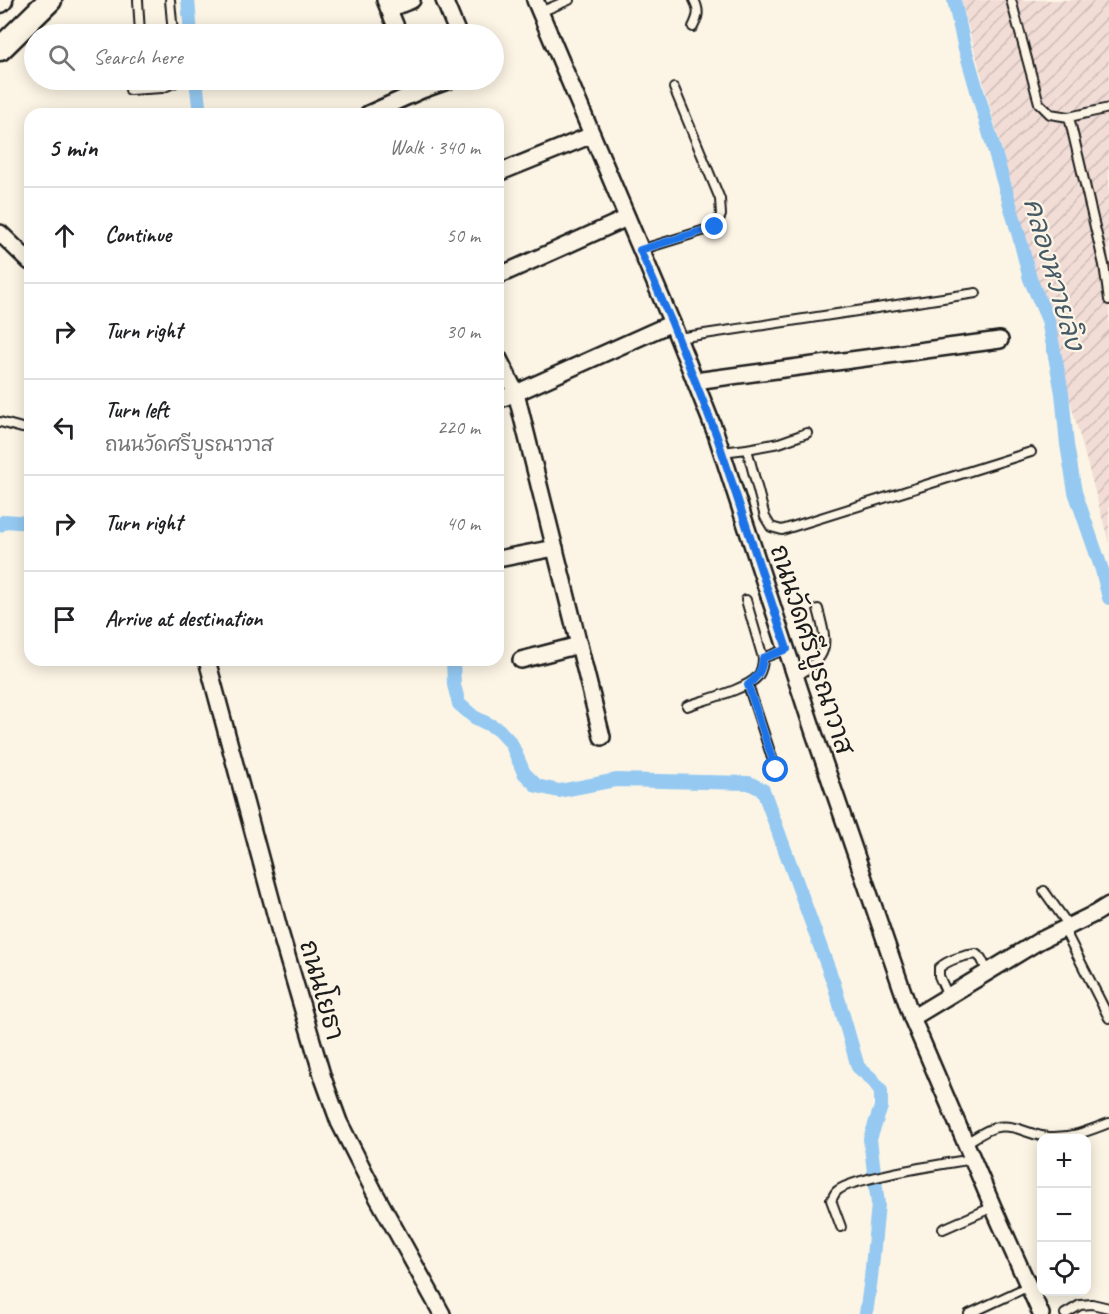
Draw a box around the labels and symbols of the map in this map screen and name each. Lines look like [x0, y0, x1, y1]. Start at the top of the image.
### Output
water label: คลองหวายลิง [1016, 194, 1093, 356]
route end [701, 213, 727, 239]
street label: ถนนวัดศรีบูรณาวาส [761, 540, 862, 760]
route start [762, 756, 788, 782]
street label: ถนนโยธา [292, 936, 352, 1044]

